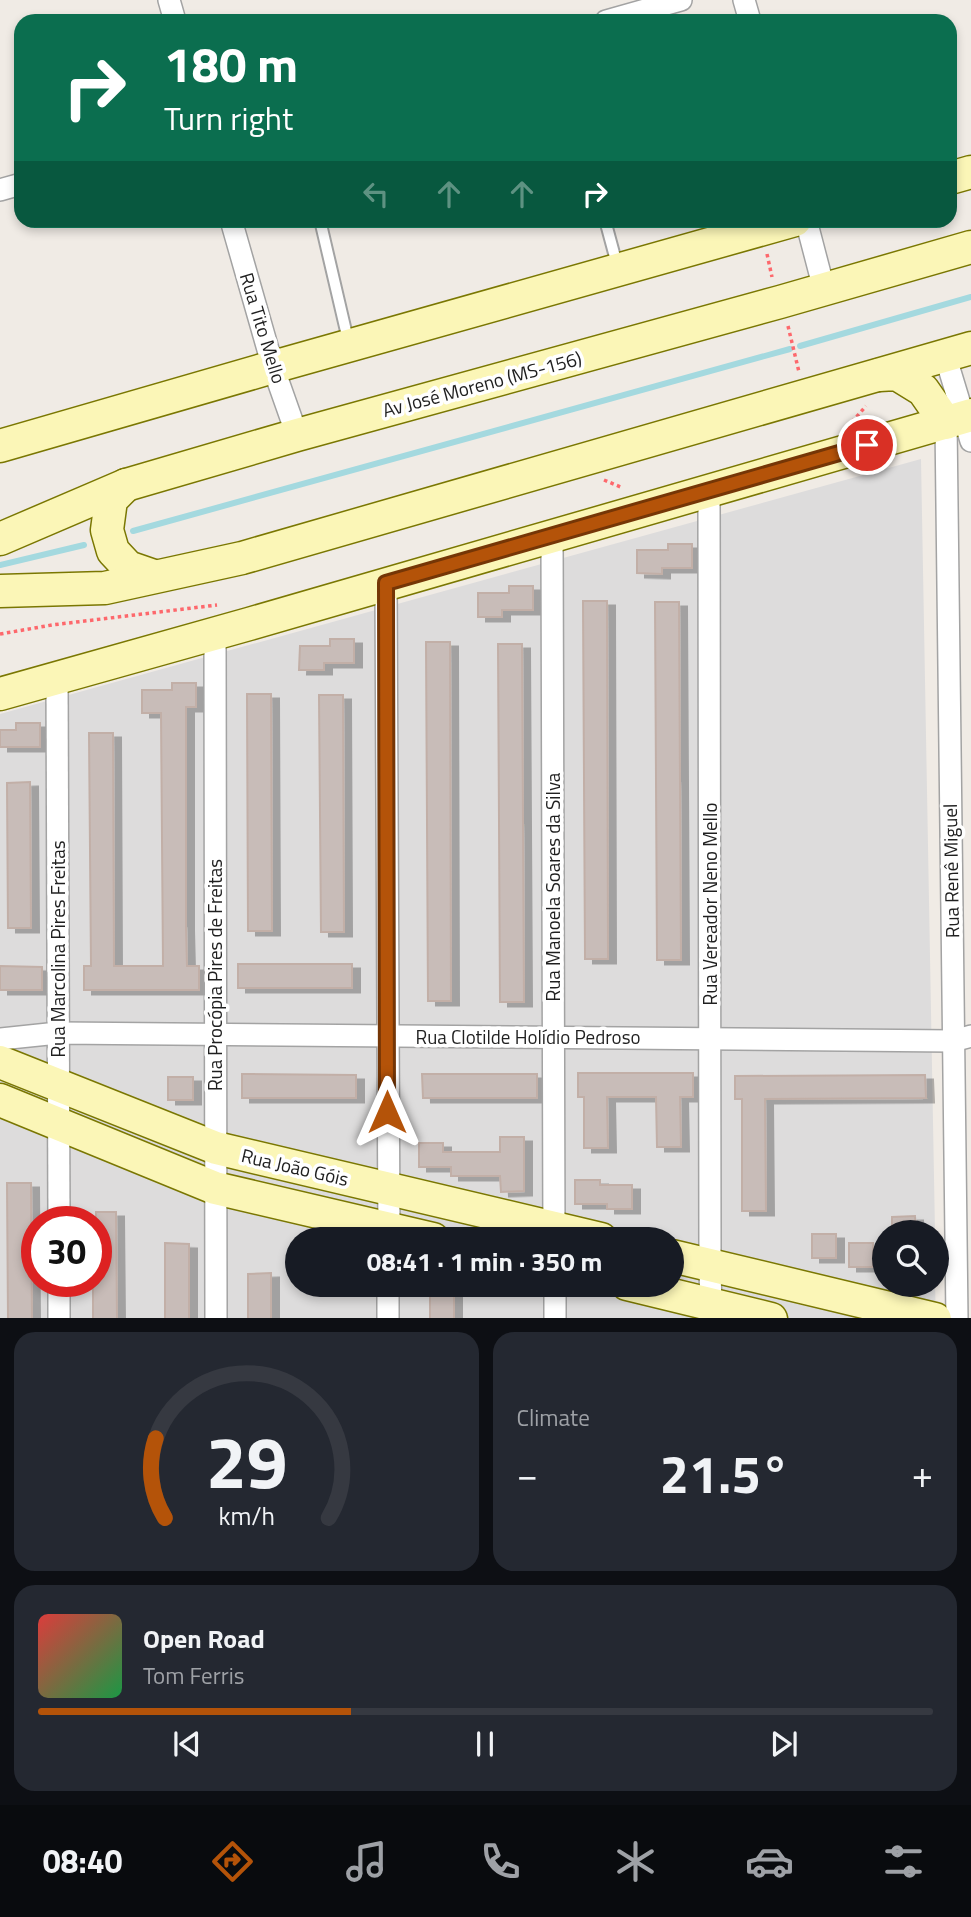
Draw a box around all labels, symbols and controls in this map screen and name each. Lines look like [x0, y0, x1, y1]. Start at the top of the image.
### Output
text: 180 m [164, 26, 298, 101]
icon: right [49, 42, 140, 133]
text: Turn right [164, 94, 293, 142]
icon: left [357, 175, 395, 213]
icon: ahead [430, 175, 468, 213]
icon: ahead [503, 175, 541, 213]
icon: right [576, 175, 614, 213]
street label: Rua Tito Mello [233, 269, 294, 387]
street label: Av José Moreno (MS-156) [379, 343, 585, 424]
pin [837, 415, 897, 475]
icon: arrive [848, 426, 886, 464]
street label: Rua Manoela Soares da Silva [538, 772, 567, 1001]
street label: Rua Vereador Neno Mello [695, 803, 724, 1005]
street label: Rua Renê Miguel [935, 804, 966, 939]
street label: Rua Marcolina Pires Freitas [43, 840, 72, 1058]
street label: Rua Procópia Pires de Freitas [200, 859, 229, 1091]
street label: Rua Clotilde Holídio Pedroso [415, 1022, 641, 1051]
position arrow [350, 1075, 424, 1149]
street label: Rua João Góis [239, 1140, 352, 1193]
speed limit sign: 30 [21, 1206, 112, 1297]
map controls [872, 1220, 949, 1297]
button: search [872, 1220, 949, 1297]
text: 08:41 · 1 min · 350 m [367, 1242, 602, 1281]
text: Climate [517, 1400, 590, 1435]
text: 29 [205, 1406, 287, 1516]
text: 21.5° [660, 1434, 790, 1513]
text: − [517, 1445, 538, 1503]
text: + [912, 1445, 933, 1503]
text: km/h [218, 1496, 275, 1534]
text: Open Road [143, 1619, 265, 1658]
text: Tom Ferris [143, 1658, 244, 1693]
icon: previous [168, 1725, 206, 1763]
icon: pause [466, 1725, 504, 1763]
icon: next [765, 1725, 803, 1763]
text: 08:40 [43, 1837, 123, 1885]
icon: directions [208, 1837, 257, 1886]
icon: music [342, 1837, 391, 1886]
icon: phone [476, 1837, 525, 1886]
icon: climate [611, 1837, 660, 1886]
icon: car [745, 1837, 794, 1886]
icon: filters [879, 1837, 928, 1886]

